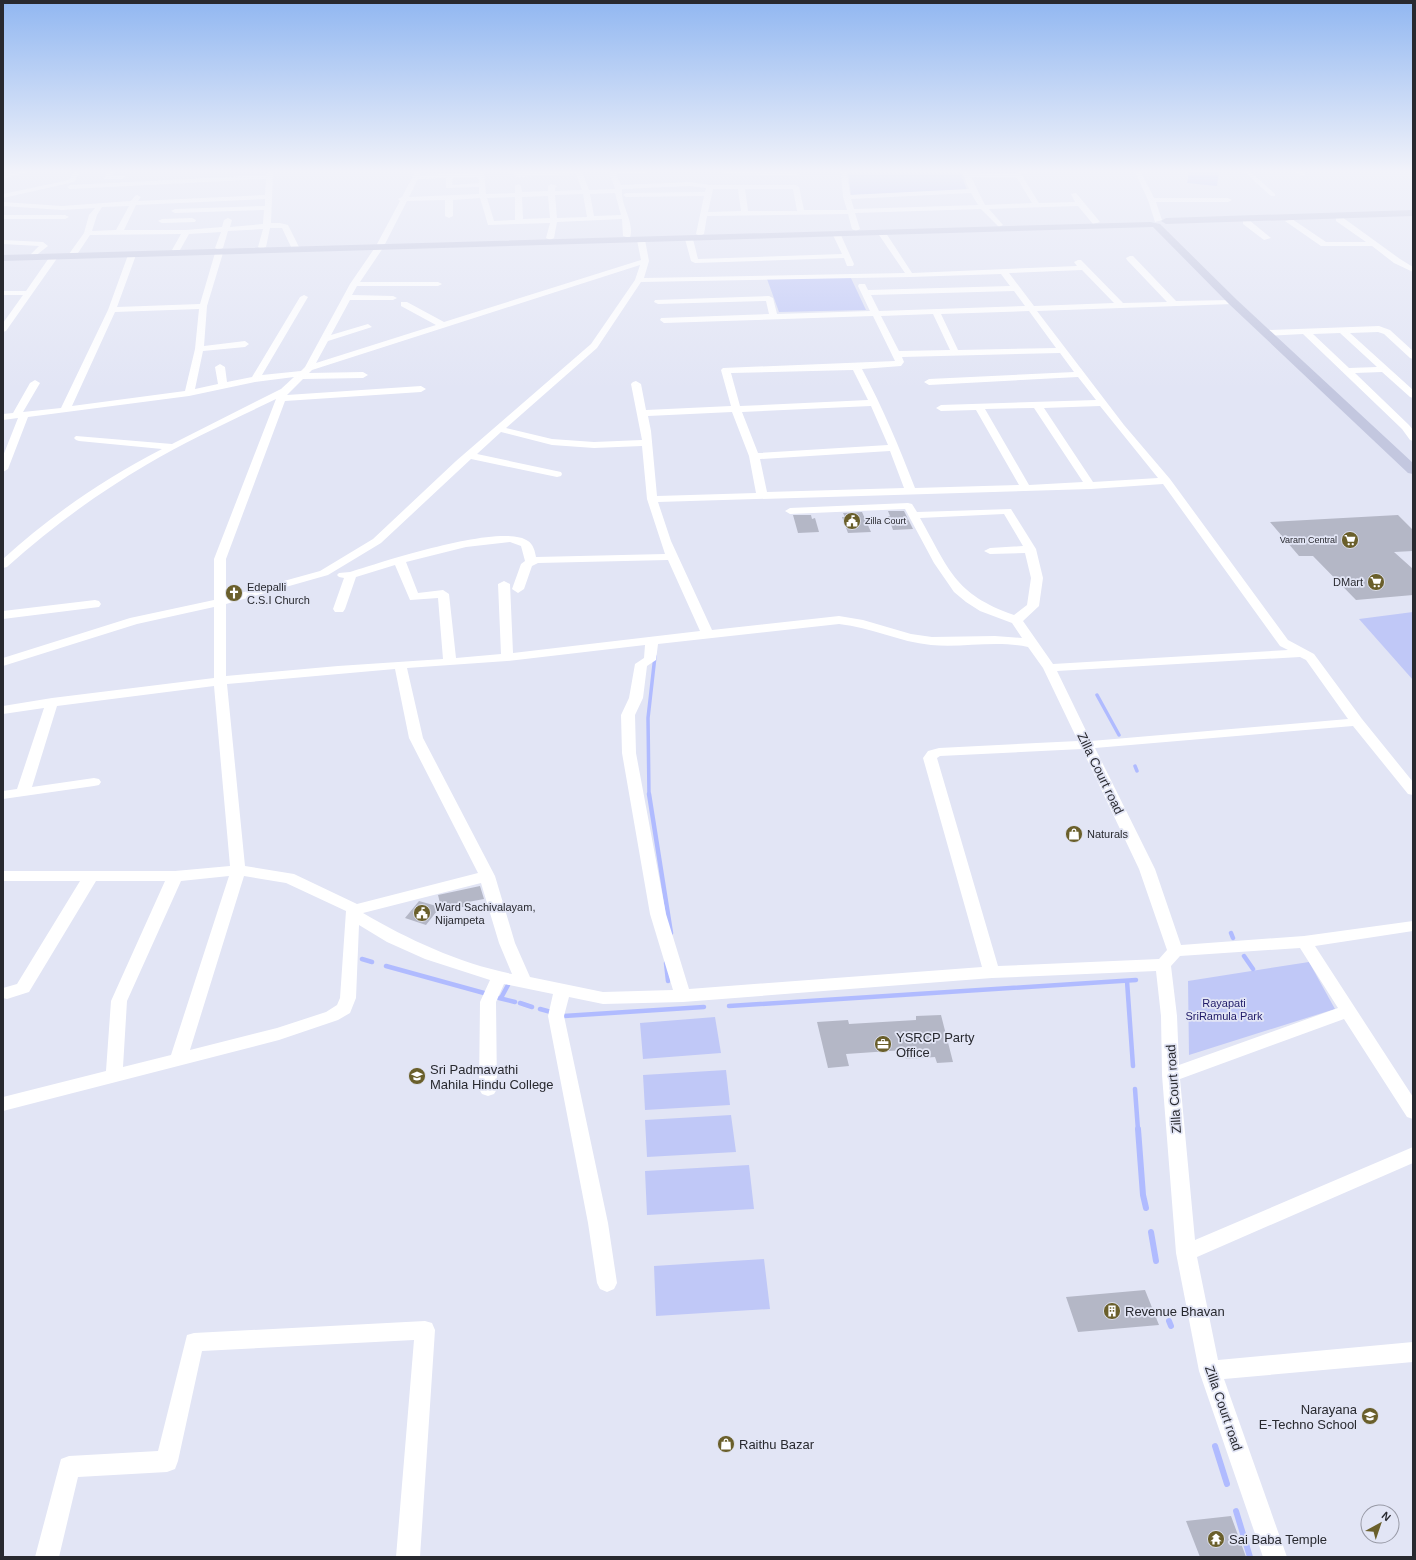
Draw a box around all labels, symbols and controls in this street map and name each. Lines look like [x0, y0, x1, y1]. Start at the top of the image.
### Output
public building icon: Zilla Court [842, 511, 862, 531]
place label: Zilla Court [865, 516, 907, 526]
supermarket icon: Varam Central [1340, 530, 1360, 550]
place label: Varam Central [1280, 535, 1337, 545]
supermarket icon: DMart [1366, 572, 1386, 592]
place label: DMart [1333, 576, 1363, 588]
place label: Edepalli C.S.I Church [247, 581, 310, 606]
church icon: Edepalli C.S.I Church [224, 583, 244, 603]
street label: Zilla Court road [1074, 730, 1127, 816]
shop icon: Naturals [1064, 824, 1084, 844]
place label: Naturals [1087, 828, 1128, 840]
place label: Ward Sachivalayam, Nijampeta [435, 901, 535, 926]
public building icon: Ward Sachivalayam, Nijampeta [412, 903, 432, 923]
park label: Rayapati SriRamula Park [1185, 997, 1263, 1022]
place label: YSRCP Party Office [896, 1030, 975, 1060]
office icon: YSRCP Party Office [873, 1034, 893, 1054]
street label: Zilla Court road [1163, 1044, 1184, 1134]
place label: Sri Padmavathi Mahila Hindu College [430, 1062, 554, 1092]
school or university icon: Sri Padmavathi Mahila Hindu College [407, 1066, 427, 1086]
building icon: Revenue Bhavan [1102, 1301, 1122, 1321]
place label: Revenue Bhavan [1125, 1304, 1225, 1319]
street label: Zilla Court road [1202, 1364, 1245, 1453]
place label: Narayana E-Techno School [1259, 1402, 1358, 1432]
school or university icon: Narayana E-Techno School [1360, 1406, 1380, 1426]
shop icon: Raithu Bazar [716, 1434, 736, 1454]
place label: Raithu Bazar [739, 1437, 815, 1452]
north arrow [1360, 1504, 1400, 1544]
text: N [1380, 1509, 1393, 1524]
temple icon: Sai Baba Temple [1206, 1529, 1226, 1549]
place label: Sai Baba Temple [1229, 1532, 1327, 1547]

